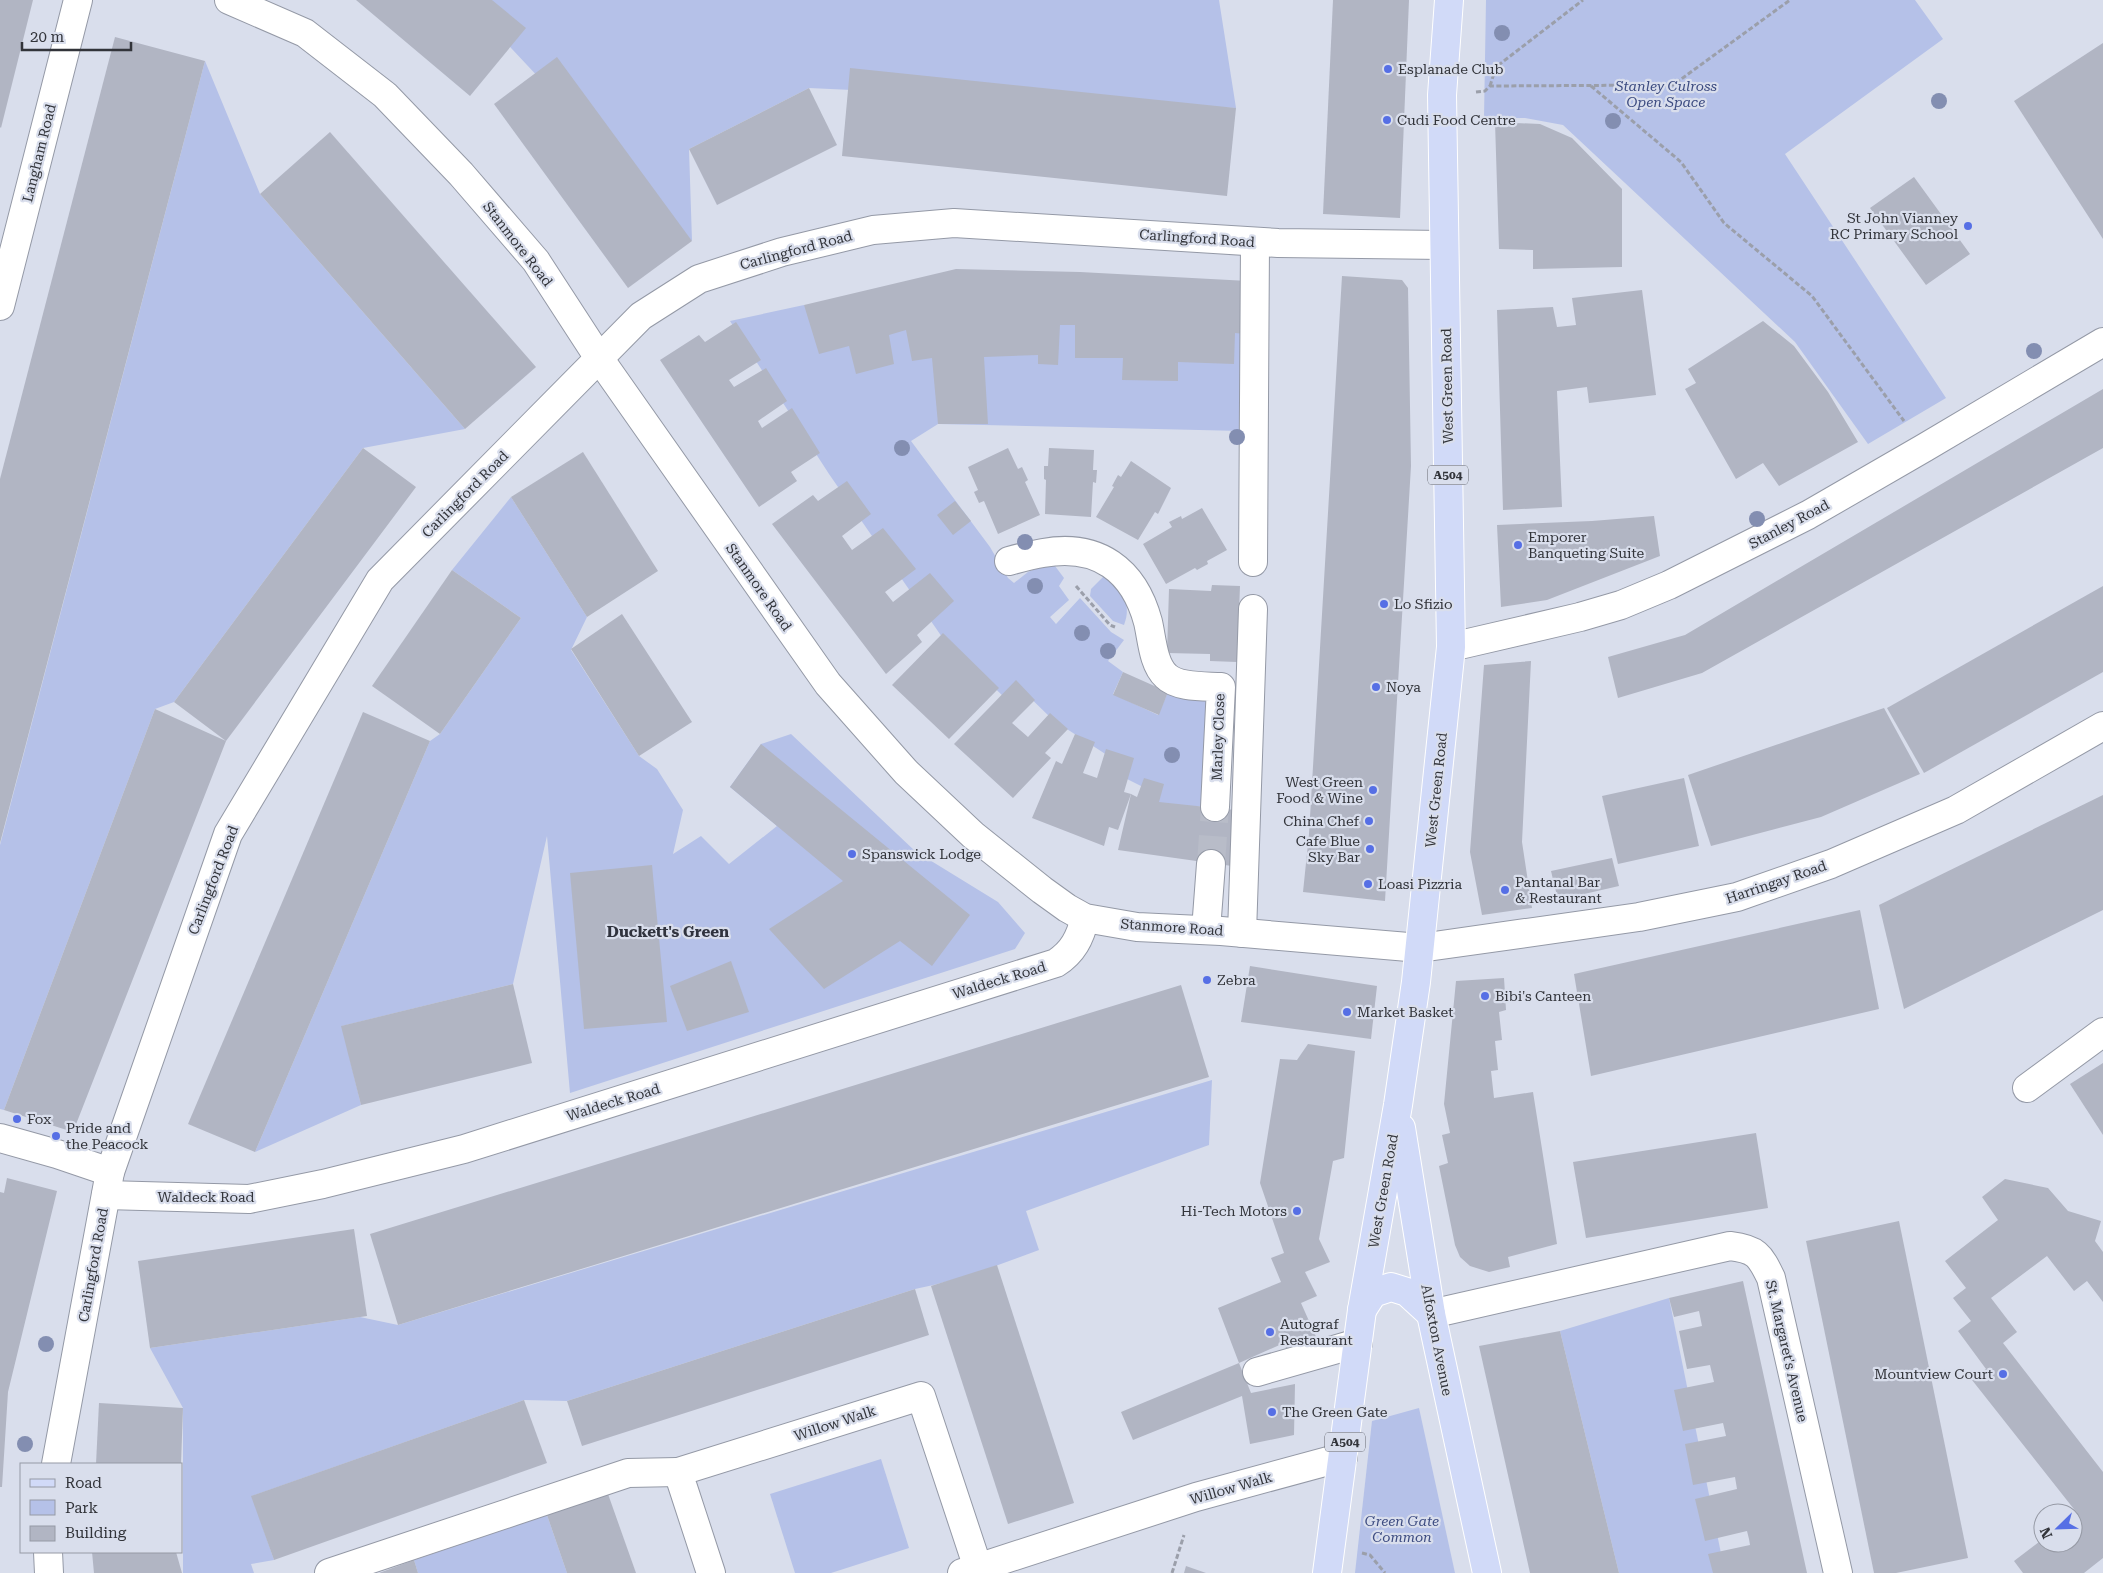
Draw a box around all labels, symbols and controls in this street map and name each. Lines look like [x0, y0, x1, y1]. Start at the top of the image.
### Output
scale bar [22, 20, 131, 52]
text: 20 m [30, 28, 65, 46]
place label: Esplanade Club [1398, 61, 1504, 77]
marker: Esplanade Club [1382, 63, 1394, 75]
park label: Stanley Culross Open Space [1614, 78, 1718, 110]
street label: Langham Road [19, 102, 59, 204]
place label: Cudi Food Centre [1397, 112, 1516, 128]
marker: Cudi Food Centre [1381, 114, 1393, 126]
street label: Stanmore Road [480, 198, 556, 290]
place label: St John Vianney RC Primary School [1830, 210, 1959, 242]
marker: St John Vianney RC Primary School [1962, 220, 1974, 232]
street label: Carlingford Road [1139, 226, 1255, 250]
street label: Carlingford Road [738, 227, 854, 273]
street label: West Green Road [1438, 328, 1456, 444]
street label: Carlingford Road [418, 447, 512, 541]
road number: A504 [1428, 466, 1468, 484]
street label: Stanley Road [1746, 496, 1832, 552]
place label: Emporer Banqueting Suite [1528, 529, 1644, 561]
marker: Emporer Banqueting Suite [1512, 539, 1524, 551]
street label: Stanmore Road [723, 540, 795, 634]
place label: Lo Sfizio [1394, 596, 1453, 612]
marker: Lo Sfizio [1378, 598, 1390, 610]
place label: Noya [1386, 679, 1421, 695]
marker: Noya [1370, 681, 1382, 693]
street label: Marley Close [1208, 693, 1228, 781]
street label: West Green Road [1422, 732, 1450, 848]
place label: West Green Food & Wine [1276, 774, 1363, 806]
marker: West Green Food & Wine [1367, 784, 1379, 796]
place label: China Chef [1283, 813, 1360, 829]
marker: China Chef [1363, 815, 1375, 827]
street label: Carlingford Road [185, 823, 241, 937]
place label: Cafe Blue Sky Bar [1296, 833, 1360, 865]
marker: Cafe Blue Sky Bar [1364, 843, 1376, 855]
place label: Spanswick Lodge [862, 846, 981, 862]
marker: Spanswick Lodge [846, 848, 858, 860]
street label: Harringay Road [1724, 857, 1828, 907]
place label: Pantanal Bar & Restaurant [1515, 874, 1602, 906]
place label: Loasi Pizzria [1378, 876, 1462, 892]
marker: Loasi Pizzria [1362, 878, 1374, 890]
marker: Pantanal Bar & Restaurant [1499, 884, 1511, 896]
street label: Stanmore Road [1120, 915, 1224, 939]
district label: Duckett's Green [607, 923, 729, 941]
street label: Waldeck Road [950, 958, 1048, 1002]
place label: Zebra [1217, 972, 1256, 988]
marker: Zebra [1201, 974, 1213, 986]
place label: Bibi's Canteen [1495, 988, 1591, 1004]
marker: Bibi's Canteen [1479, 990, 1491, 1002]
place label: Market Basket [1357, 1004, 1453, 1020]
marker: Market Basket [1341, 1006, 1353, 1018]
street label: Waldeck Road [564, 1080, 662, 1124]
place label: Fox [27, 1111, 51, 1127]
marker: Fox [11, 1113, 23, 1125]
place label: Pride and the Peacock [66, 1120, 148, 1152]
marker: Pride and the Peacock [50, 1130, 62, 1142]
street label: West Green Road [1365, 1133, 1401, 1249]
street label: Waldeck Road [158, 1189, 254, 1205]
place label: Hi-Tech Motors [1181, 1203, 1287, 1219]
marker: Hi-Tech Motors [1291, 1205, 1303, 1217]
street label: Carlingford Road [75, 1207, 111, 1323]
street label: St. Margaret's Avenue [1763, 1279, 1811, 1424]
street label: Alfoxton Avenue [1418, 1283, 1456, 1397]
place label: Autograf Restaurant [1280, 1316, 1353, 1348]
marker: Autograf Restaurant [1264, 1326, 1276, 1338]
place label: Mountview Court [1874, 1366, 1993, 1382]
marker: Mountview Court [1997, 1368, 2009, 1380]
street label: Willow Walk [792, 1402, 878, 1444]
place label: The Green Gate [1282, 1404, 1388, 1420]
marker: The Green Gate [1266, 1406, 1278, 1418]
road number: A504 [1325, 1432, 1365, 1451]
legend [20, 1463, 182, 1553]
street label: Willow Walk [1188, 1469, 1274, 1507]
text: Road [65, 1474, 102, 1492]
text: Park [65, 1499, 99, 1517]
north arrow [2033, 1503, 2083, 1553]
park label: Green Gate Common [1365, 1513, 1439, 1545]
text: Building [65, 1524, 127, 1542]
text: N [2036, 1525, 2056, 1541]

